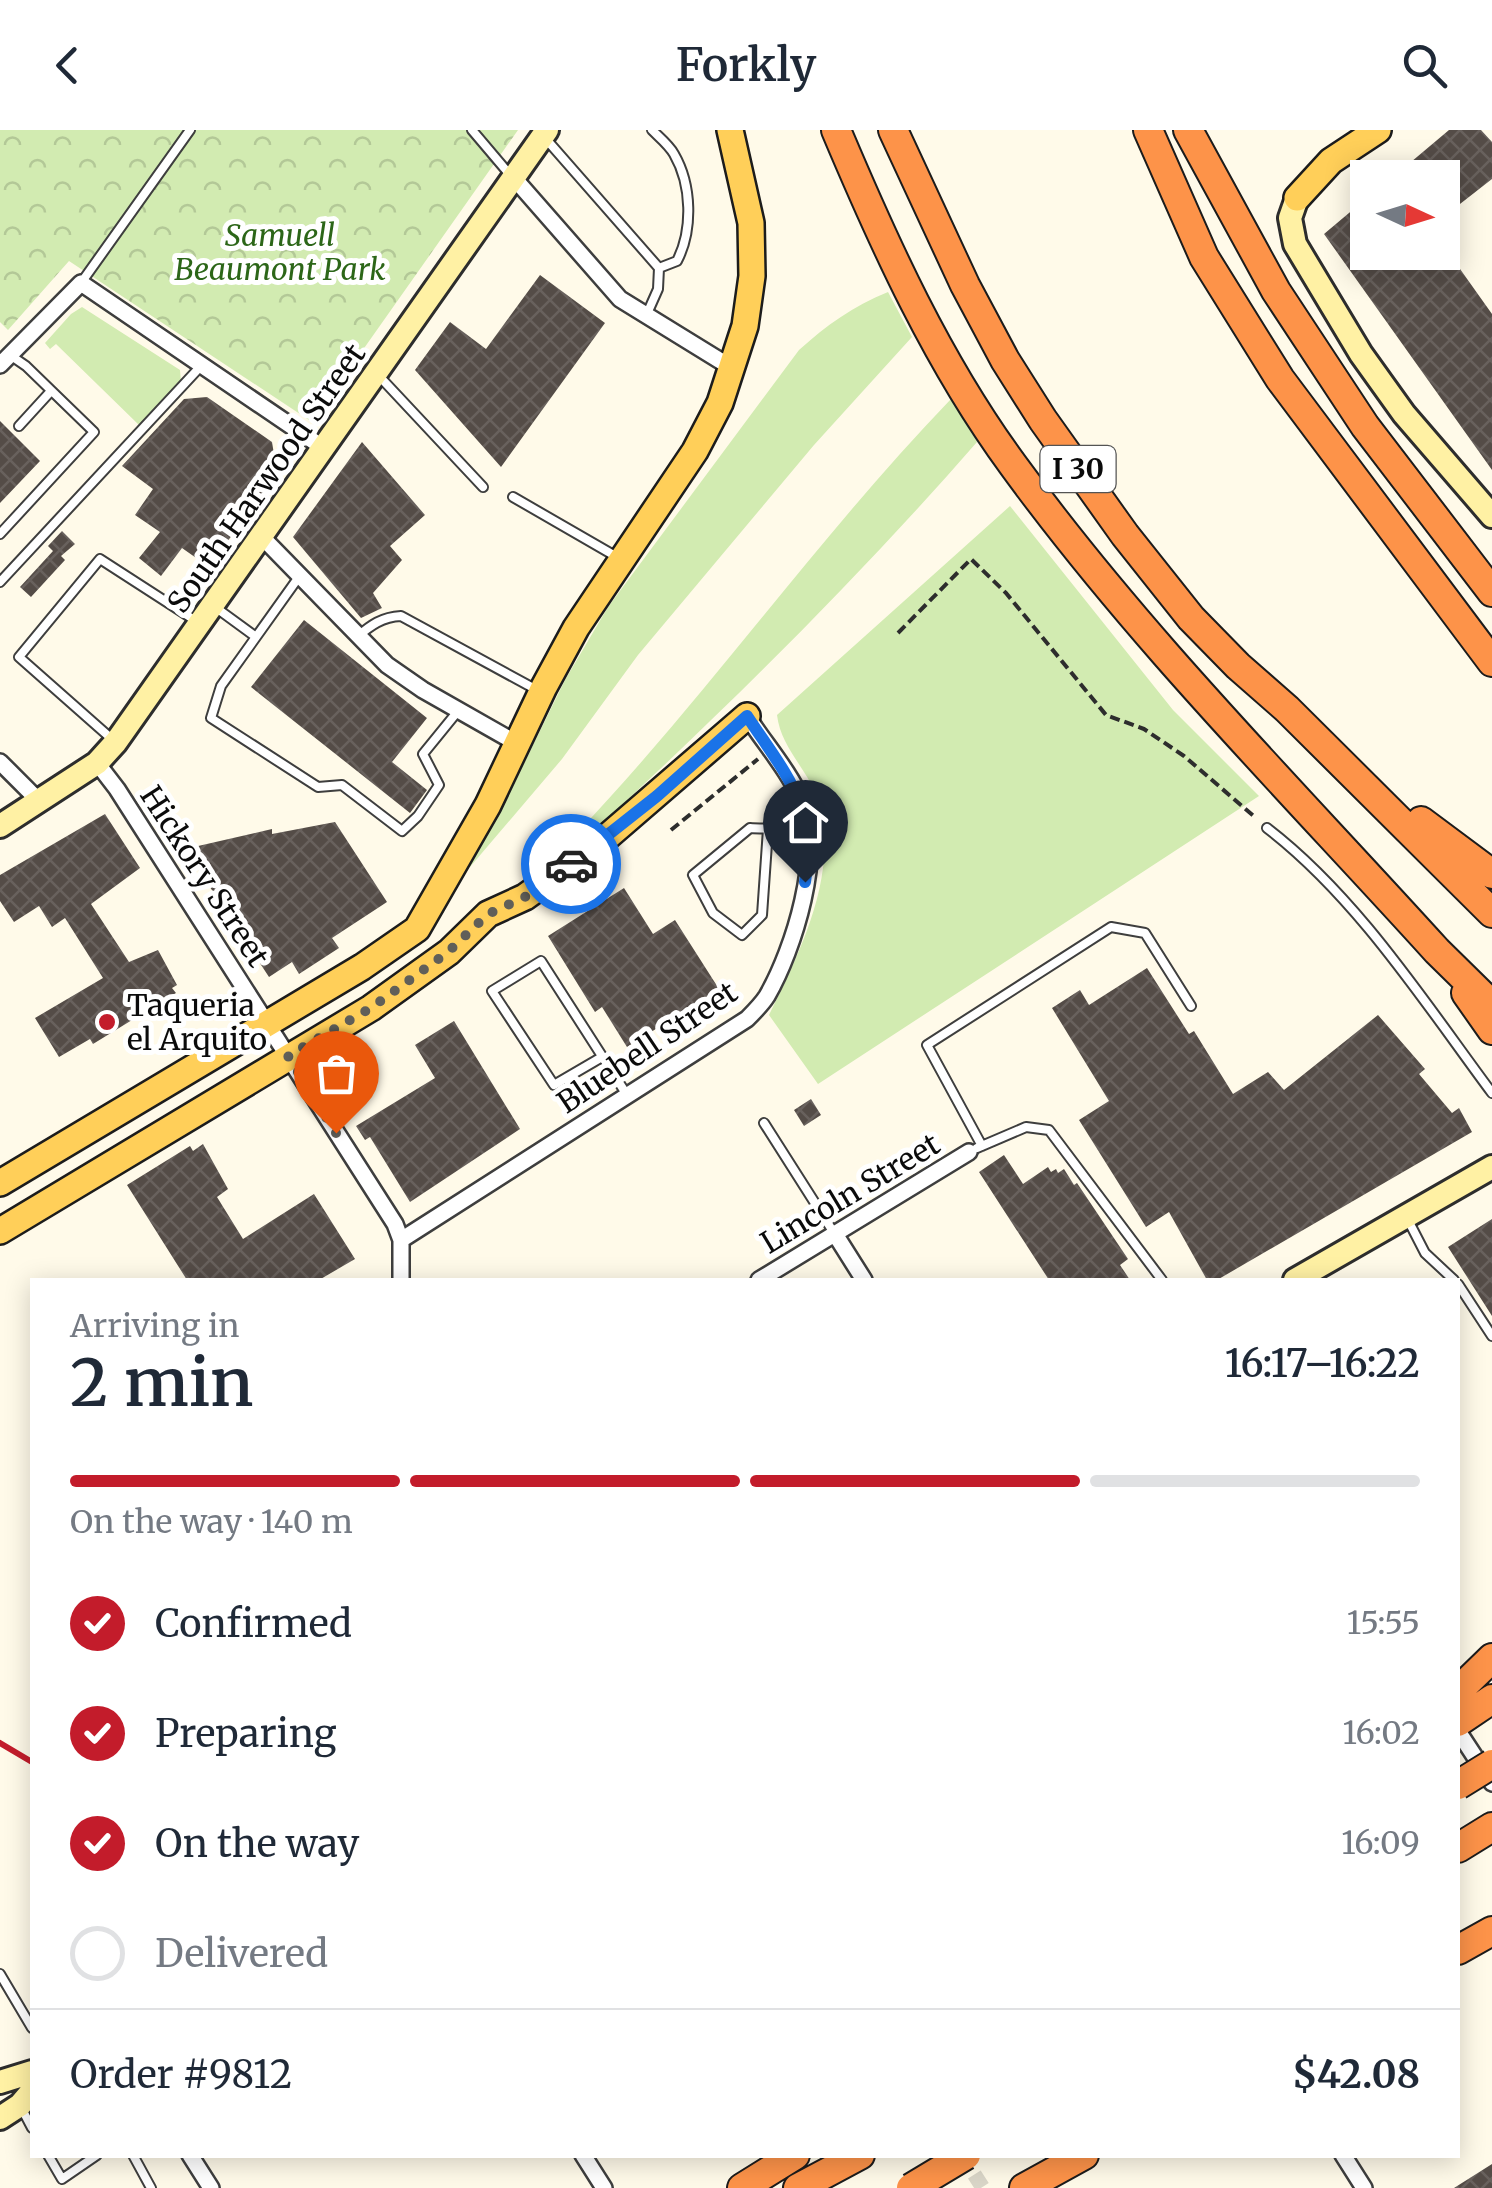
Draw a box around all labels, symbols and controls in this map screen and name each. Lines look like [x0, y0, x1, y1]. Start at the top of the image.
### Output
text: Forkly [676, 37, 816, 93]
icon: back [40, 38, 95, 93]
icon: search [1397, 38, 1452, 93]
north arrow [1350, 160, 1460, 270]
map controls [1350, 160, 1460, 270]
park label: Samuell Beaumont Park [174, 216, 386, 288]
street label: South Harwood Street [159, 336, 373, 620]
road number: I 30 [1040, 446, 1116, 492]
street label: Hickory Street [132, 778, 278, 974]
pin [763, 780, 848, 883]
icon: home [778, 795, 833, 850]
courier [521, 814, 621, 914]
icon: car [544, 837, 599, 892]
street label: Bluebell Street [550, 973, 745, 1121]
place label: Taqueria el Arquito [127, 986, 267, 1058]
marker: Taqueria el Arquito [96, 1011, 118, 1033]
pin [294, 1031, 379, 1134]
icon: bag [309, 1046, 364, 1101]
street label: Lincoln Street [754, 1124, 947, 1261]
text: Arriving in [70, 1306, 239, 1346]
text: 16:17–16:22 [1225, 1340, 1420, 1387]
text: 2 min [70, 1342, 254, 1424]
text: On the way · 140 m [70, 1502, 353, 1542]
icon: check [70, 1596, 125, 1651]
text: Confirmed [155, 1600, 352, 1647]
text: 15:55 [1347, 1603, 1420, 1643]
icon: check [70, 1706, 125, 1761]
text: Preparing [155, 1710, 337, 1757]
text: 16:02 [1342, 1713, 1420, 1753]
icon: check [70, 1816, 125, 1871]
text: On the way [155, 1820, 359, 1867]
text: 16:09 [1341, 1823, 1420, 1863]
text: Delivered [155, 1930, 328, 1977]
text: Order #9812 [70, 2051, 292, 2098]
text: $42.08 [1292, 2051, 1420, 2098]

